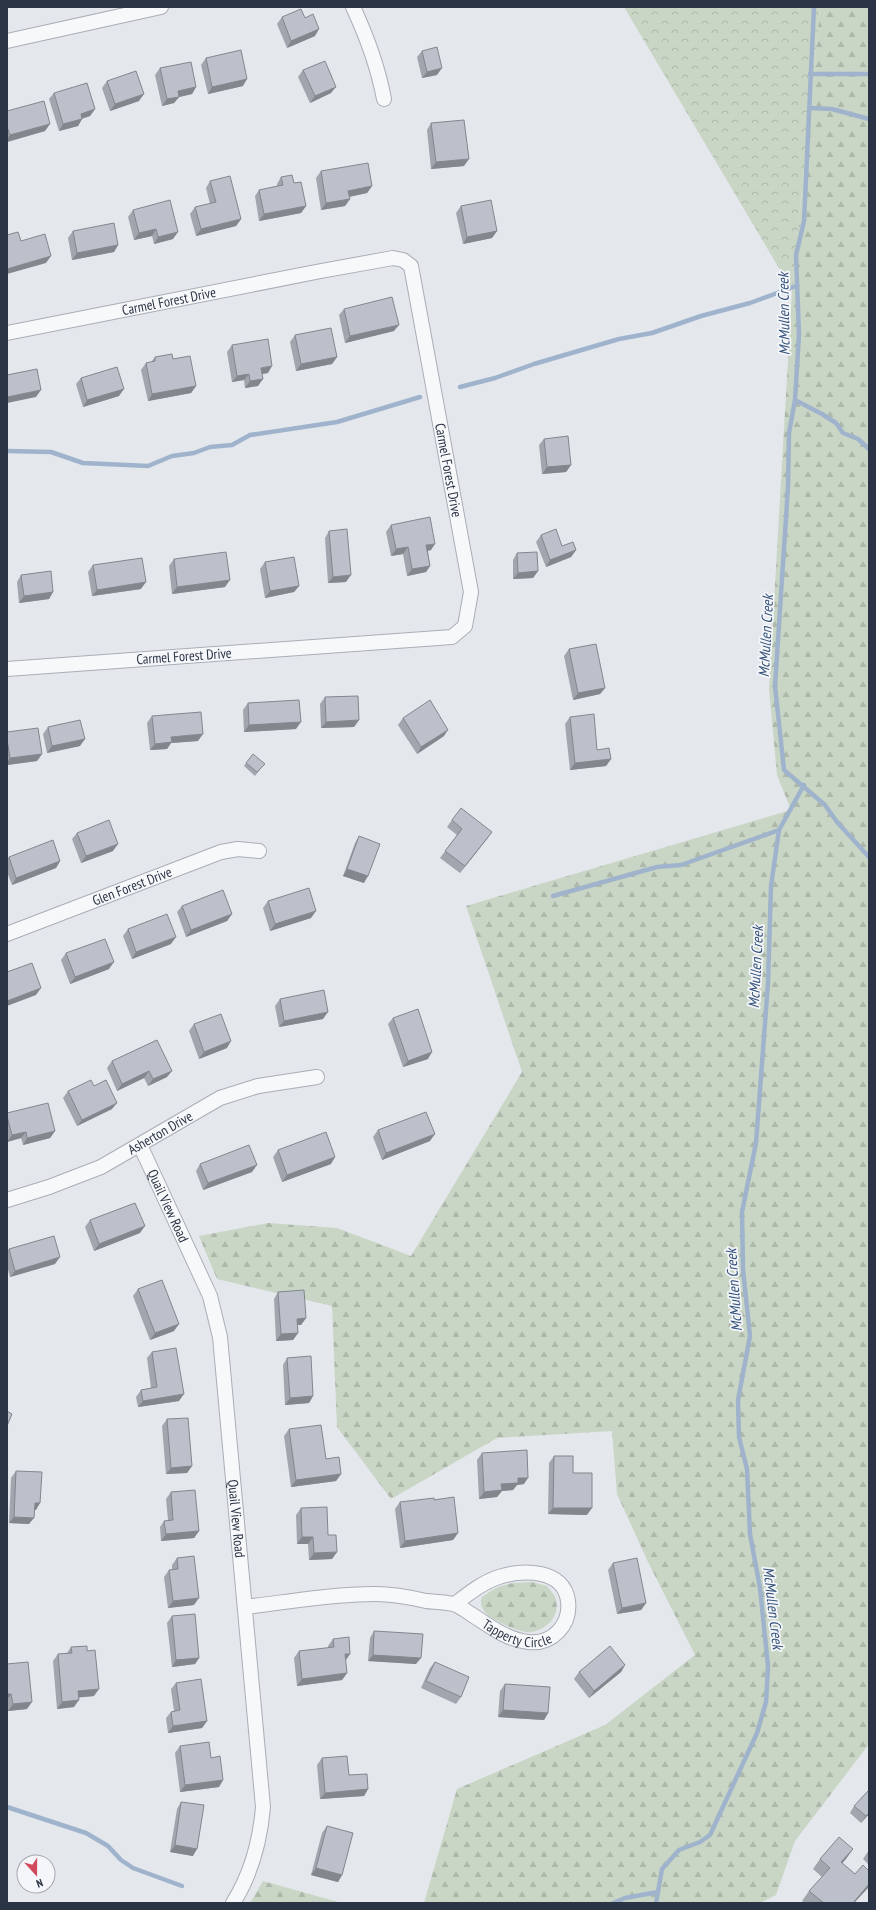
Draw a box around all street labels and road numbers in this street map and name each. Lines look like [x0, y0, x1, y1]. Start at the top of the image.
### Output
street label: Carmel Forest Drive [120, 283, 218, 319]
street label: Carmel Forest Drive [431, 422, 466, 519]
street label: Carmel Forest Drive [136, 644, 232, 668]
street label: Glen Forest Drive [90, 863, 175, 909]
street label: Asherton Drive [124, 1107, 196, 1159]
street label: Quail View Road [144, 1166, 193, 1245]
street label: Quail View Road [224, 1479, 249, 1558]
street label: Tapperty Circle [479, 1615, 555, 1651]

